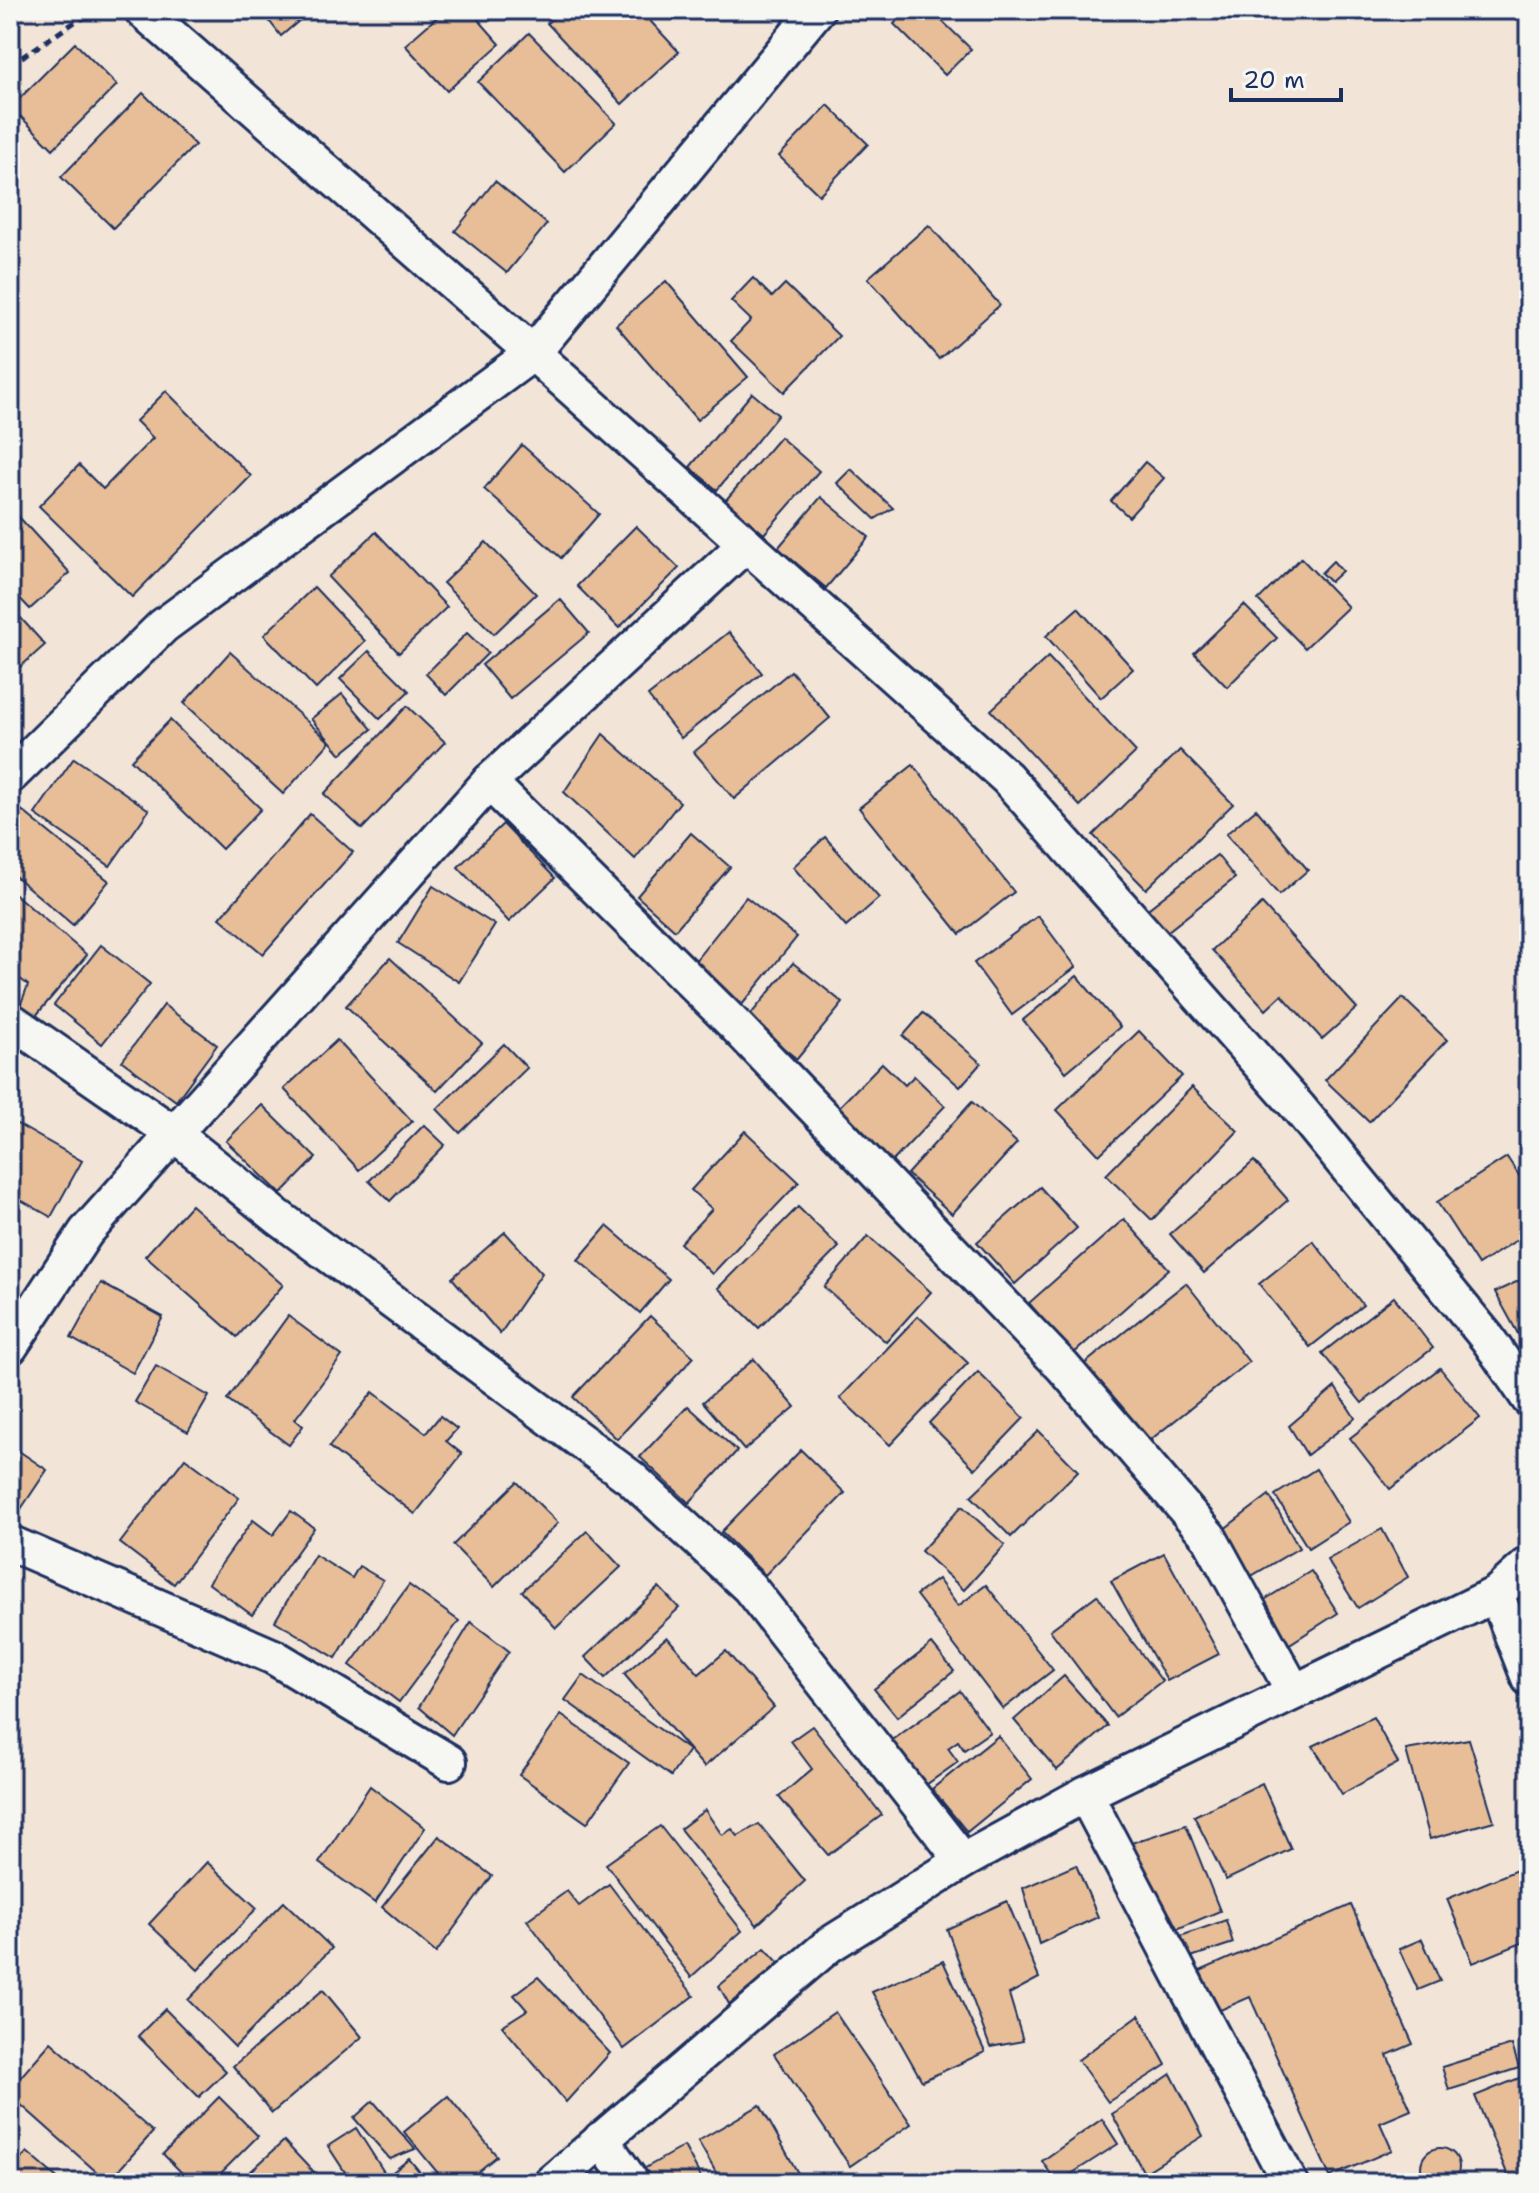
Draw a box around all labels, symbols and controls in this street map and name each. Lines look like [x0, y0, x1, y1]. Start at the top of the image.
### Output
scale bar [1231, 52, 1341, 102]
text: 20 m [1243, 64, 1305, 96]

